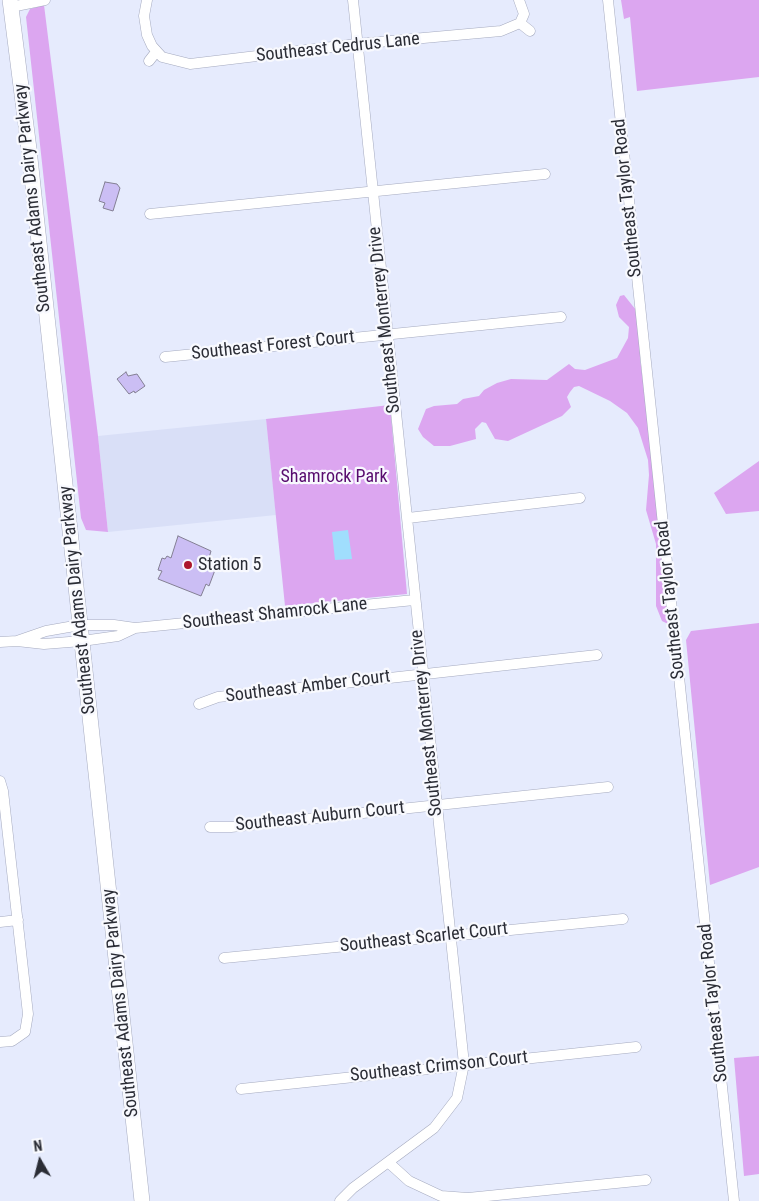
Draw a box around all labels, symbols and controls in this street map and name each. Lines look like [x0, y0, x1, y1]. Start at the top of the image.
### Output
street label: Southeast Cedrus Lane [255, 29, 421, 67]
street label: Southeast Adams Dairy Parkway [10, 83, 56, 313]
street label: Southeast Taylor Road [609, 118, 647, 278]
street label: Southeast Monterrey Drive [364, 226, 406, 414]
street label: Southeast Forest Court [190, 327, 356, 365]
park label: Shamrock Park [280, 466, 388, 488]
street label: Southeast Adams Dairy Parkway [55, 485, 101, 715]
street label: Southeast Taylor Road [652, 520, 690, 680]
place label: Station 5 [198, 554, 262, 576]
marker: Station 5 [182, 559, 194, 571]
street label: Southeast Shamrock Lane [182, 594, 368, 634]
street label: Southeast Monterrey Drive [406, 629, 448, 817]
street label: Southeast Amber Court [224, 666, 392, 708]
street label: Southeast Auburn Court [234, 797, 406, 837]
street label: Southeast Adams Dairy Parkway [98, 888, 144, 1118]
street label: Southeast Scarlet Court [339, 918, 509, 958]
street label: Southeast Taylor Road [695, 923, 733, 1083]
street label: Southeast Crimson Court [349, 1047, 529, 1087]
north arrow [15, 1136, 65, 1186]
text: N [33, 1138, 43, 1155]

